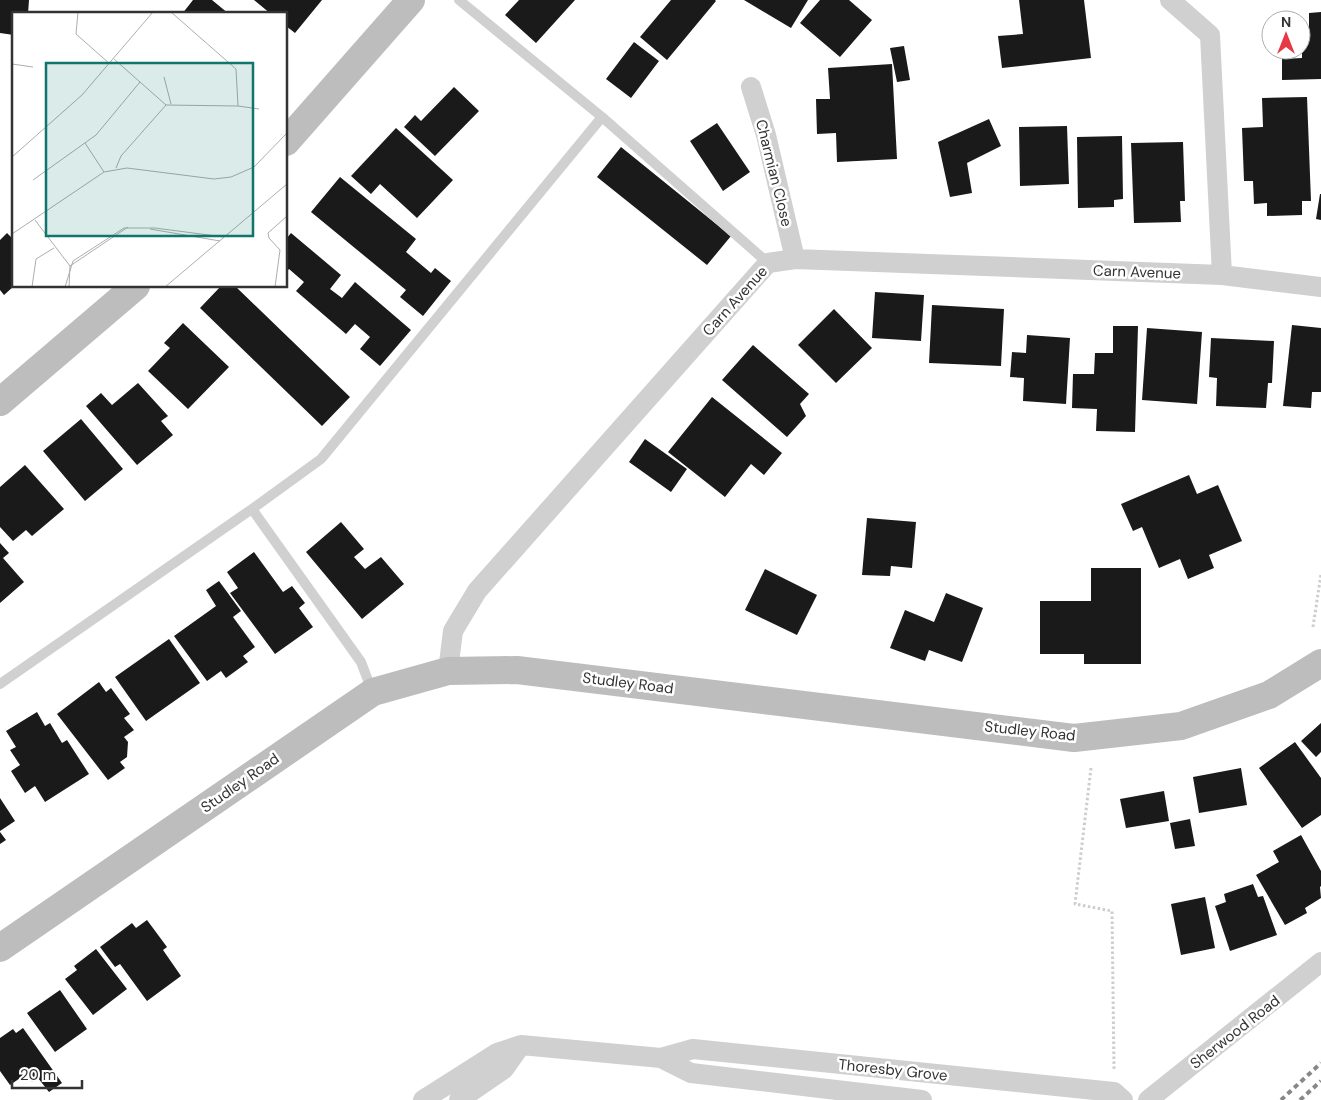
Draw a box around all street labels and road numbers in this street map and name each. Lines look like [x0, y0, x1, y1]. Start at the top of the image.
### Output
street label: Charmian Close [751, 117, 797, 229]
street label: Carn Avenue [1093, 260, 1181, 284]
street label: Carn Avenue [698, 262, 772, 340]
street label: Studley Road [581, 668, 675, 698]
street label: Studley Road [984, 716, 1076, 746]
street label: Studley Road [197, 749, 283, 817]
street label: Sherwood Road [1186, 991, 1284, 1073]
street label: Thoresby Grove [837, 1054, 949, 1086]

